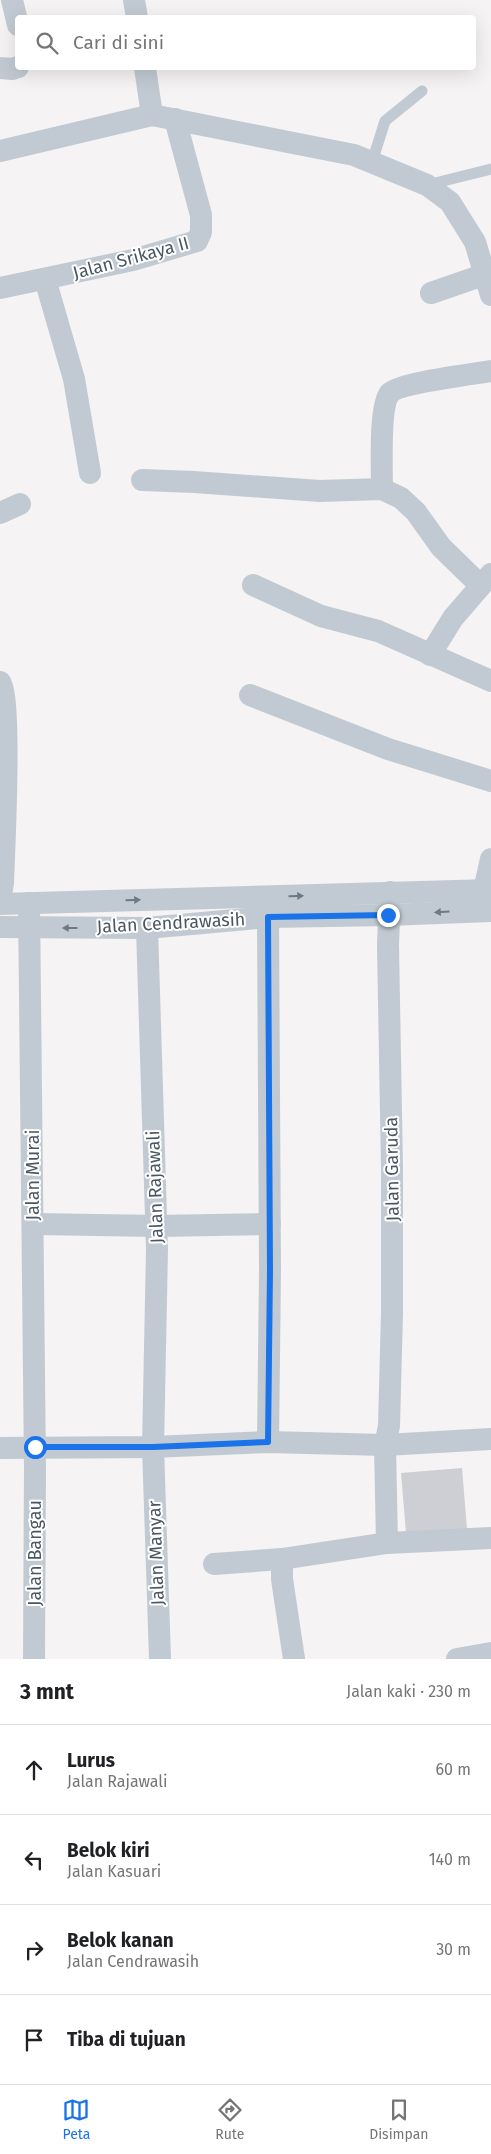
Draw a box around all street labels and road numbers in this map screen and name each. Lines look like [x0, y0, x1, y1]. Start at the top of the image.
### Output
street label: Jalan Srikaya II [70, 232, 192, 284]
street label: Jalan Cendrawasih [96, 908, 246, 938]
street label: Jalan Garuda [380, 1117, 404, 1221]
street label: Jalan Murai [22, 1129, 44, 1221]
street label: Jalan Rajawali [142, 1130, 168, 1244]
street label: Jalan Bangau [24, 1500, 46, 1606]
street label: Jalan Manyar [143, 1500, 169, 1606]

